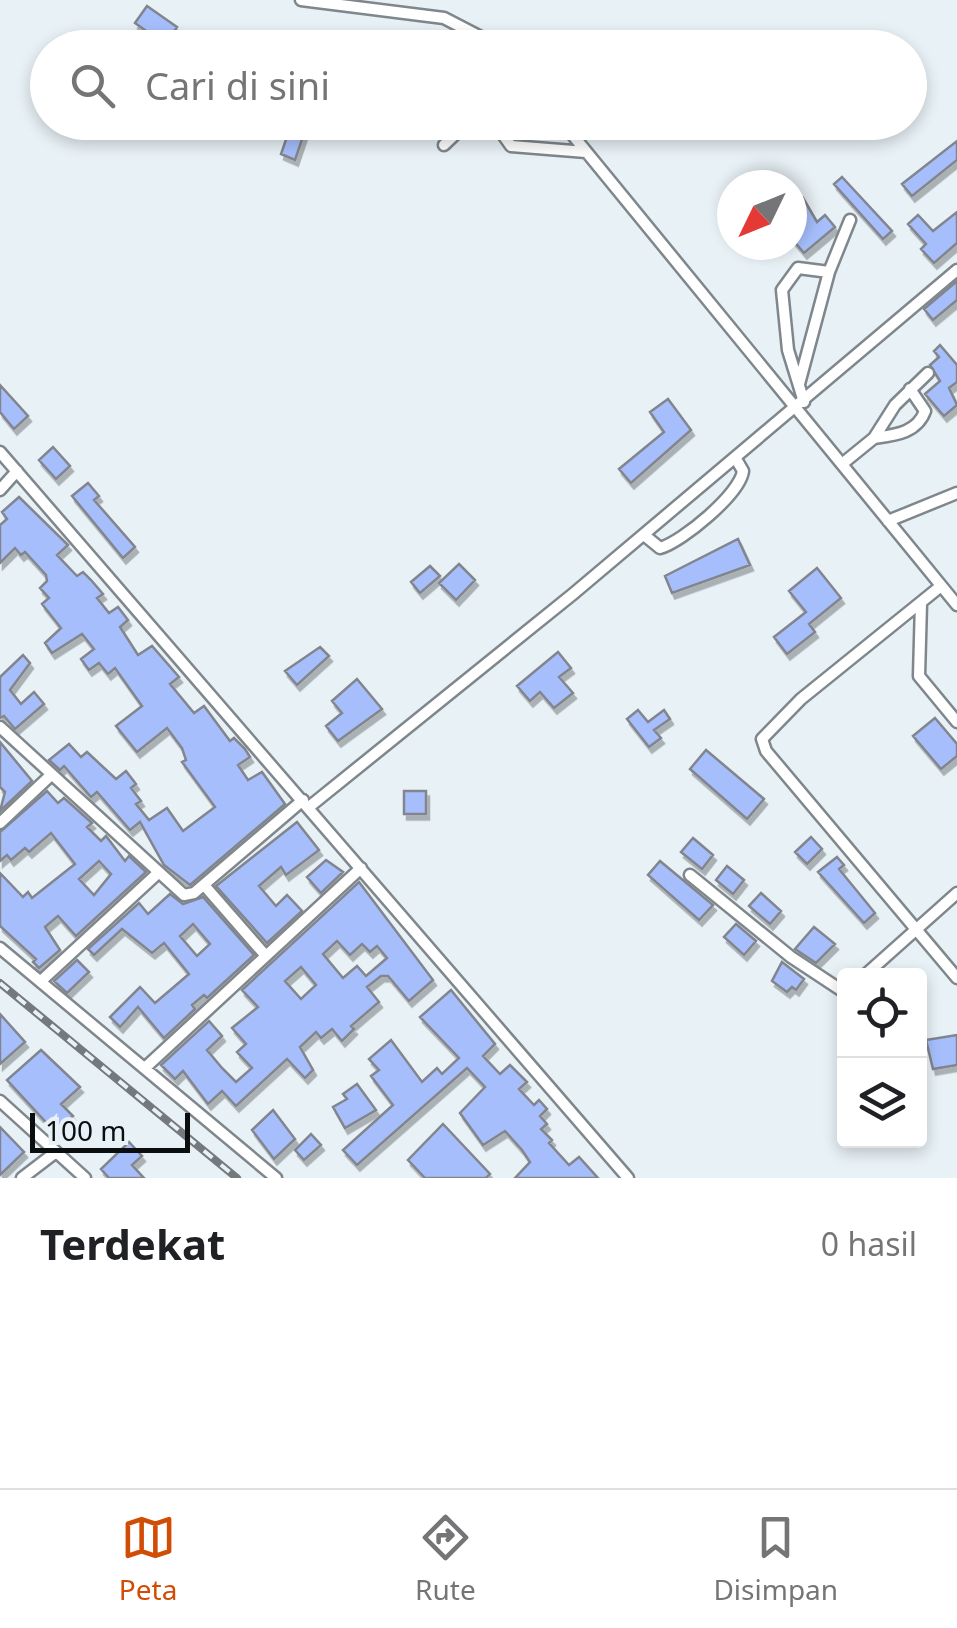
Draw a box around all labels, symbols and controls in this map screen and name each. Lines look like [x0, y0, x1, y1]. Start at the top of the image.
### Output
search box [30, 30, 927, 140]
icon: search [65, 58, 120, 113]
text: Cari di sini [145, 59, 330, 111]
north arrow [717, 170, 807, 260]
map controls [837, 968, 927, 1148]
button: locate [837, 968, 927, 1058]
button: layers [837, 1058, 927, 1148]
scale bar [30, 1108, 190, 1152]
text: 100 m [45, 1111, 127, 1149]
text: Terdekat [40, 1215, 225, 1272]
text: 0 hasil [821, 1222, 917, 1265]
tab: Peta [119, 1510, 177, 1608]
tab: Rute [415, 1510, 476, 1608]
tab: Disimpan [713, 1510, 838, 1608]

